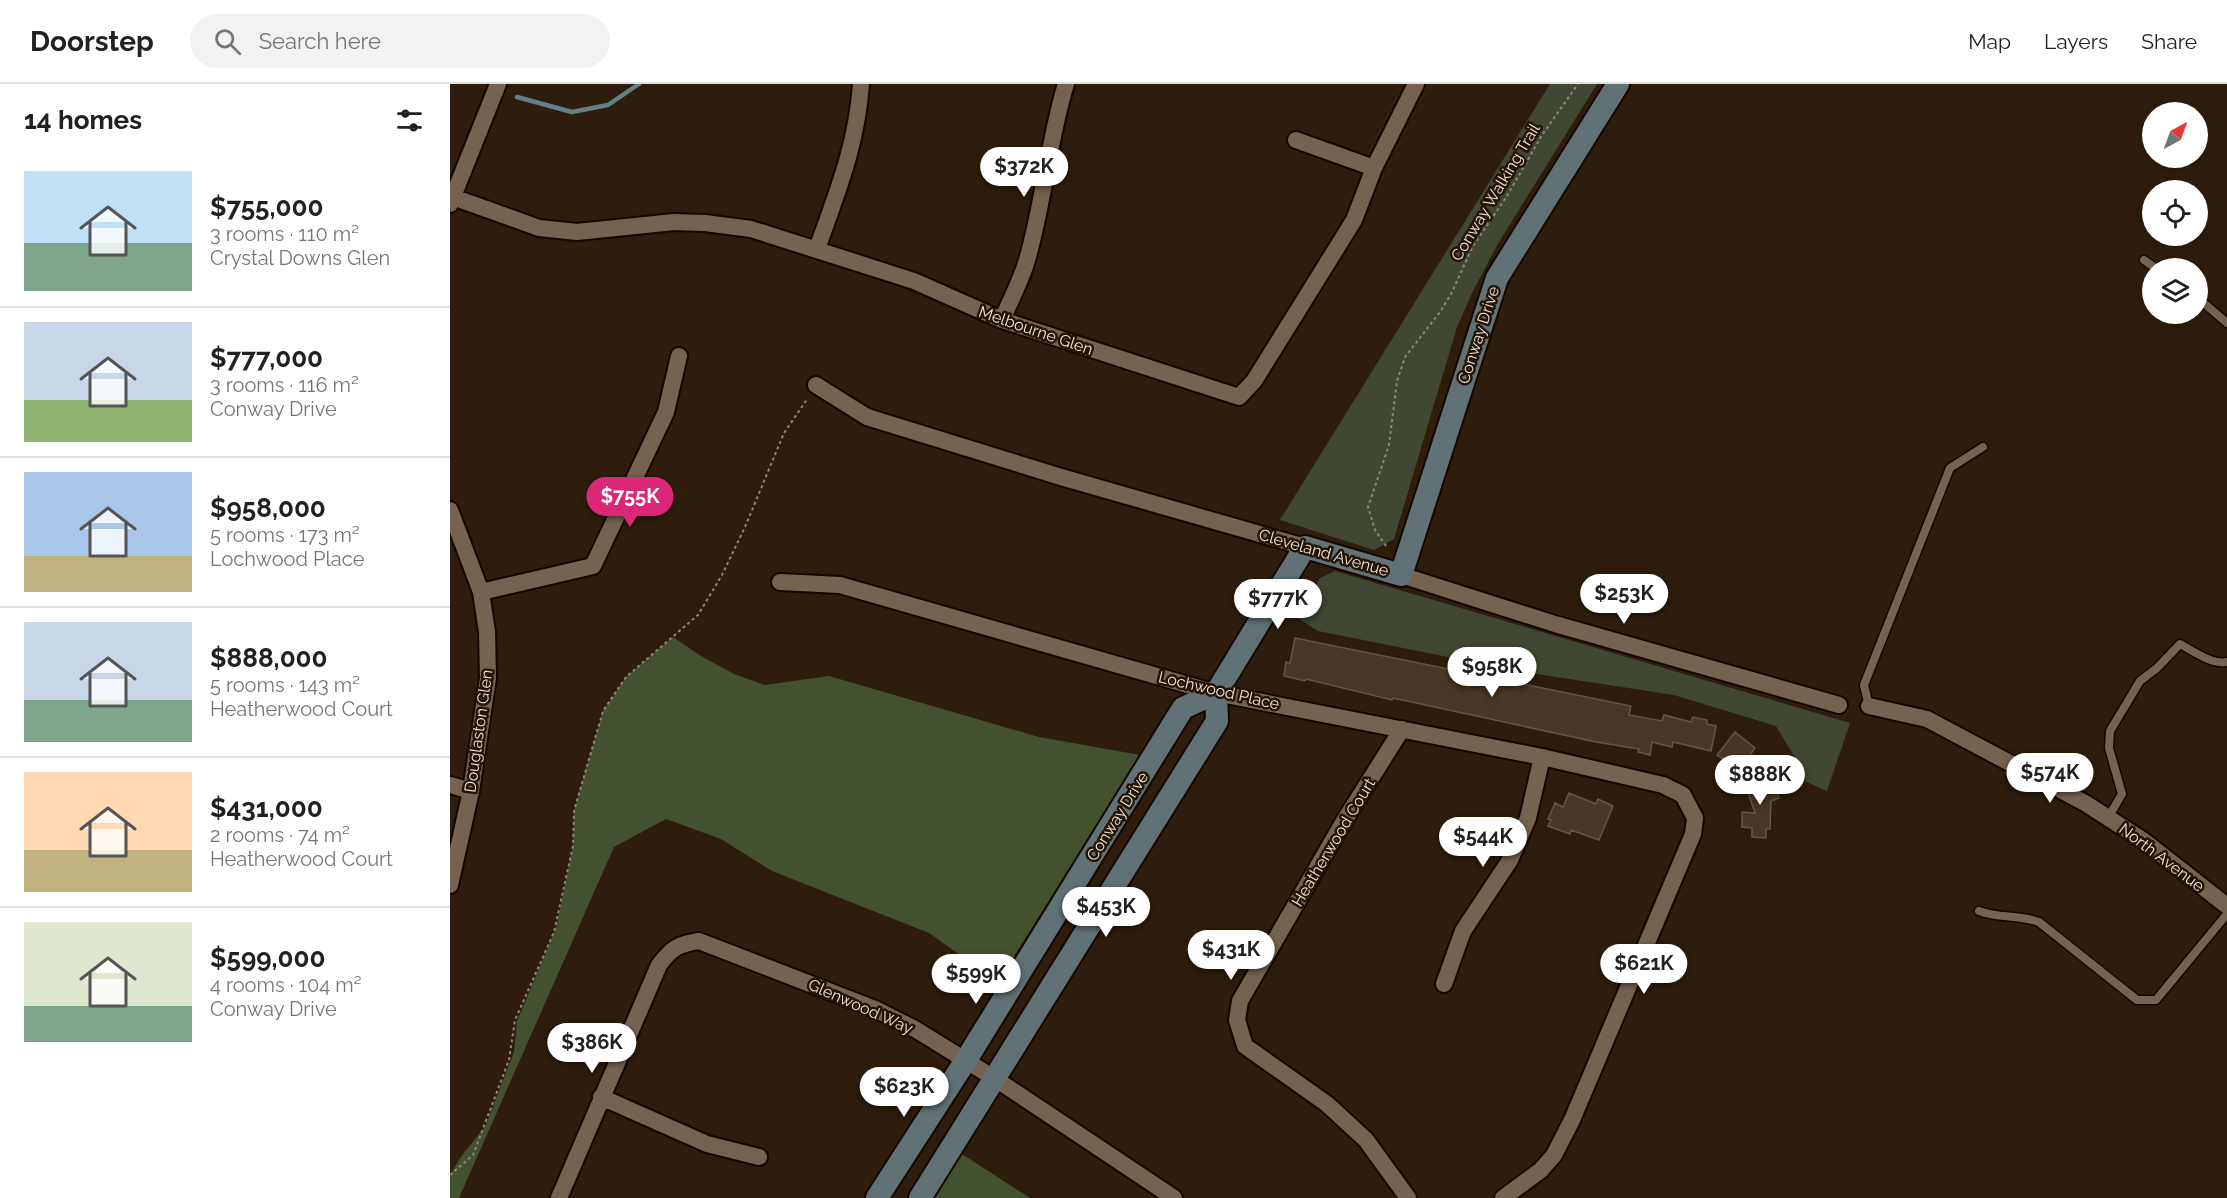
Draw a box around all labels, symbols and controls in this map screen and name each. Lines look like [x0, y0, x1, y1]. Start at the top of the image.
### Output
search box [190, 14, 610, 68]
text: Doorstep [30, 25, 154, 58]
icon: search [211, 25, 244, 58]
text: Search here [259, 28, 381, 54]
text: Map [1968, 29, 2011, 54]
text: Layers [2044, 29, 2108, 54]
text: Share [2141, 29, 2197, 54]
north arrow [2142, 102, 2208, 168]
map controls [2142, 102, 2208, 324]
icon: filters [393, 104, 426, 137]
text: 14 homes [24, 105, 142, 135]
street label: Conway Walking Trail [1447, 120, 1544, 264]
pin: $372K [982, 147, 1066, 198]
text: $372K [994, 154, 1054, 178]
button: locate [2142, 180, 2208, 246]
text: $755,000 [210, 192, 323, 222]
icon: home [72, 195, 144, 267]
text: 3 rooms · 110 m² [210, 222, 359, 246]
text: Crystal Downs Glen [210, 246, 390, 270]
button: layers [2142, 258, 2208, 324]
street label: Conway Drive [1454, 284, 1503, 386]
street label: Melbourne Glen [976, 302, 1095, 359]
text: $777,000 [210, 343, 323, 373]
icon: home [72, 346, 144, 418]
text: 3 rooms · 116 m² [210, 373, 359, 397]
text: Conway Drive [210, 397, 337, 421]
pin: $755K [588, 477, 672, 528]
text: $755K [600, 484, 660, 508]
text: $958,000 [210, 493, 326, 523]
icon: home [72, 496, 144, 568]
text: 5 rooms · 173 m² [210, 523, 360, 547]
street label: Cleveland Avenue [1257, 525, 1391, 580]
text: Lochwood Place [210, 547, 364, 571]
pin: $253K [1582, 574, 1666, 625]
pin: $777K [1236, 579, 1320, 630]
text: $253K [1594, 581, 1654, 605]
text: $777K [1248, 586, 1308, 610]
text: $888,000 [210, 643, 328, 673]
icon: home [72, 646, 144, 718]
pin: $958K [1450, 647, 1534, 698]
text: $958K [1462, 654, 1523, 678]
street label: Lochwood Place [1157, 667, 1281, 714]
street label: Douglaston Glen [460, 668, 497, 794]
text: 5 rooms · 143 m² [210, 673, 360, 697]
text: Heatherwood Court [210, 697, 393, 721]
pin: $574K [2008, 753, 2092, 804]
pin: $888K [1718, 755, 1802, 806]
text: $574K [2020, 760, 2080, 784]
text: $888K [1729, 762, 1791, 786]
street label: Conway Drive [1082, 768, 1152, 864]
street label: Heatherwood Court [1288, 774, 1380, 910]
text: $431,000 [210, 793, 323, 823]
icon: home [72, 796, 144, 868]
pin: $544K [1441, 817, 1525, 868]
street label: North Avenue [2115, 819, 2208, 896]
text: 2 rooms · 74 m² [210, 823, 350, 847]
text: $544K [1453, 824, 1513, 848]
text: Heatherwood Court [210, 847, 393, 871]
pin: $453K [1064, 887, 1148, 938]
text: $453K [1076, 894, 1136, 918]
pin: $431K [1189, 930, 1273, 981]
text: $431K [1202, 937, 1260, 961]
text: $599,000 [210, 943, 325, 973]
pin: $621K [1602, 944, 1686, 995]
icon: home [72, 946, 144, 1018]
text: $621K [1614, 951, 1674, 975]
pin: $599K [934, 954, 1018, 1005]
text: $599K [946, 961, 1006, 985]
text: 4 rooms · 104 m² [210, 973, 362, 997]
street label: Glenwood Way [805, 975, 916, 1038]
text: Conway Drive [210, 997, 337, 1021]
pin: $386K [550, 1023, 634, 1074]
text: $386K [561, 1030, 623, 1054]
pin: $623K [862, 1067, 946, 1118]
text: $623K [874, 1074, 934, 1098]

